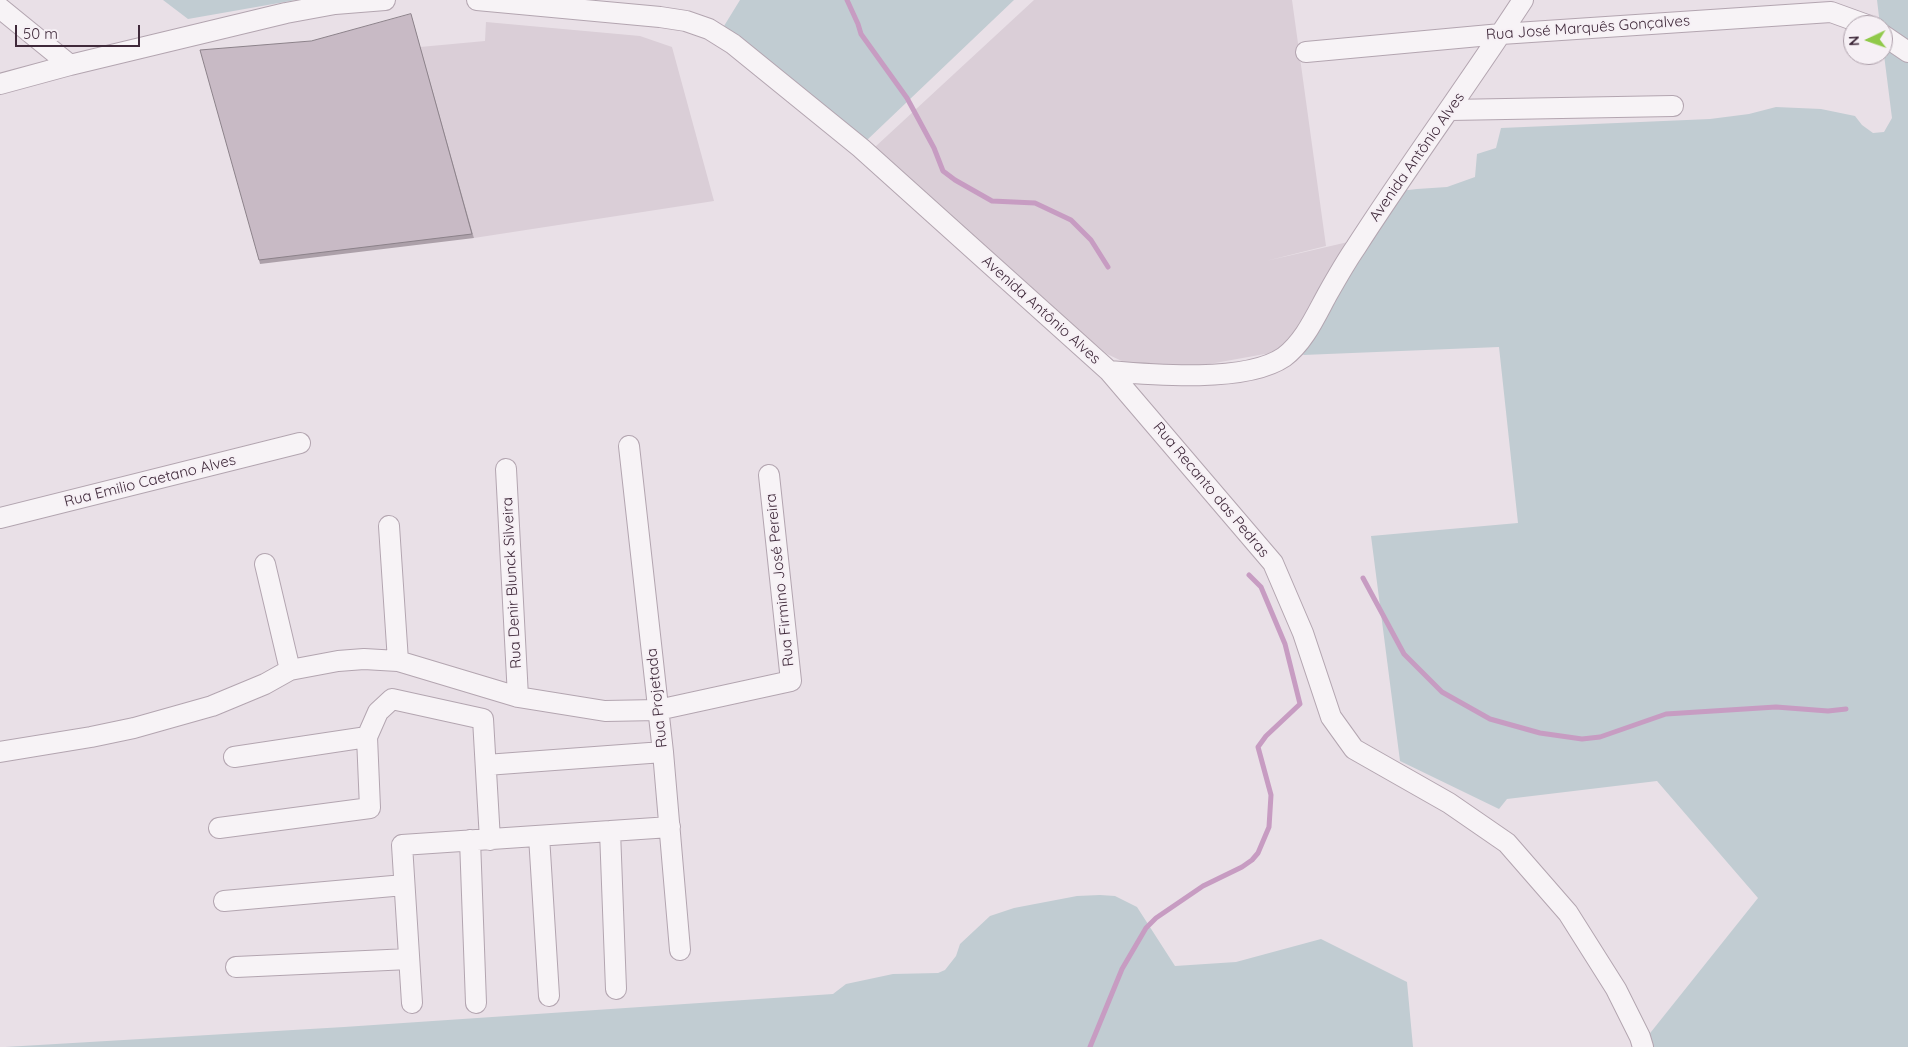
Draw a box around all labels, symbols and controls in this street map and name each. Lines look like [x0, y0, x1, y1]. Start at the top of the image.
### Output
street label: Rua José Marquês Gonçalves [1485, 12, 1691, 44]
scale bar [18, 15, 142, 47]
north arrow [1843, 15, 1893, 65]
text: 50 m [23, 24, 58, 43]
text: N [1845, 35, 1863, 46]
street label: Avenida Antônio Alves [1366, 89, 1468, 225]
street label: Avenida Antônio Alves [978, 252, 1104, 368]
street label: Rua Recanto das Pedras [1149, 419, 1273, 561]
street label: Rua Emilio Caetano Alves [62, 451, 238, 511]
street label: Rua Firmino José Pereira [762, 492, 798, 668]
street label: Rua Denir Blunck Silveira [499, 497, 525, 669]
street label: Rua Projetada [643, 647, 671, 749]

